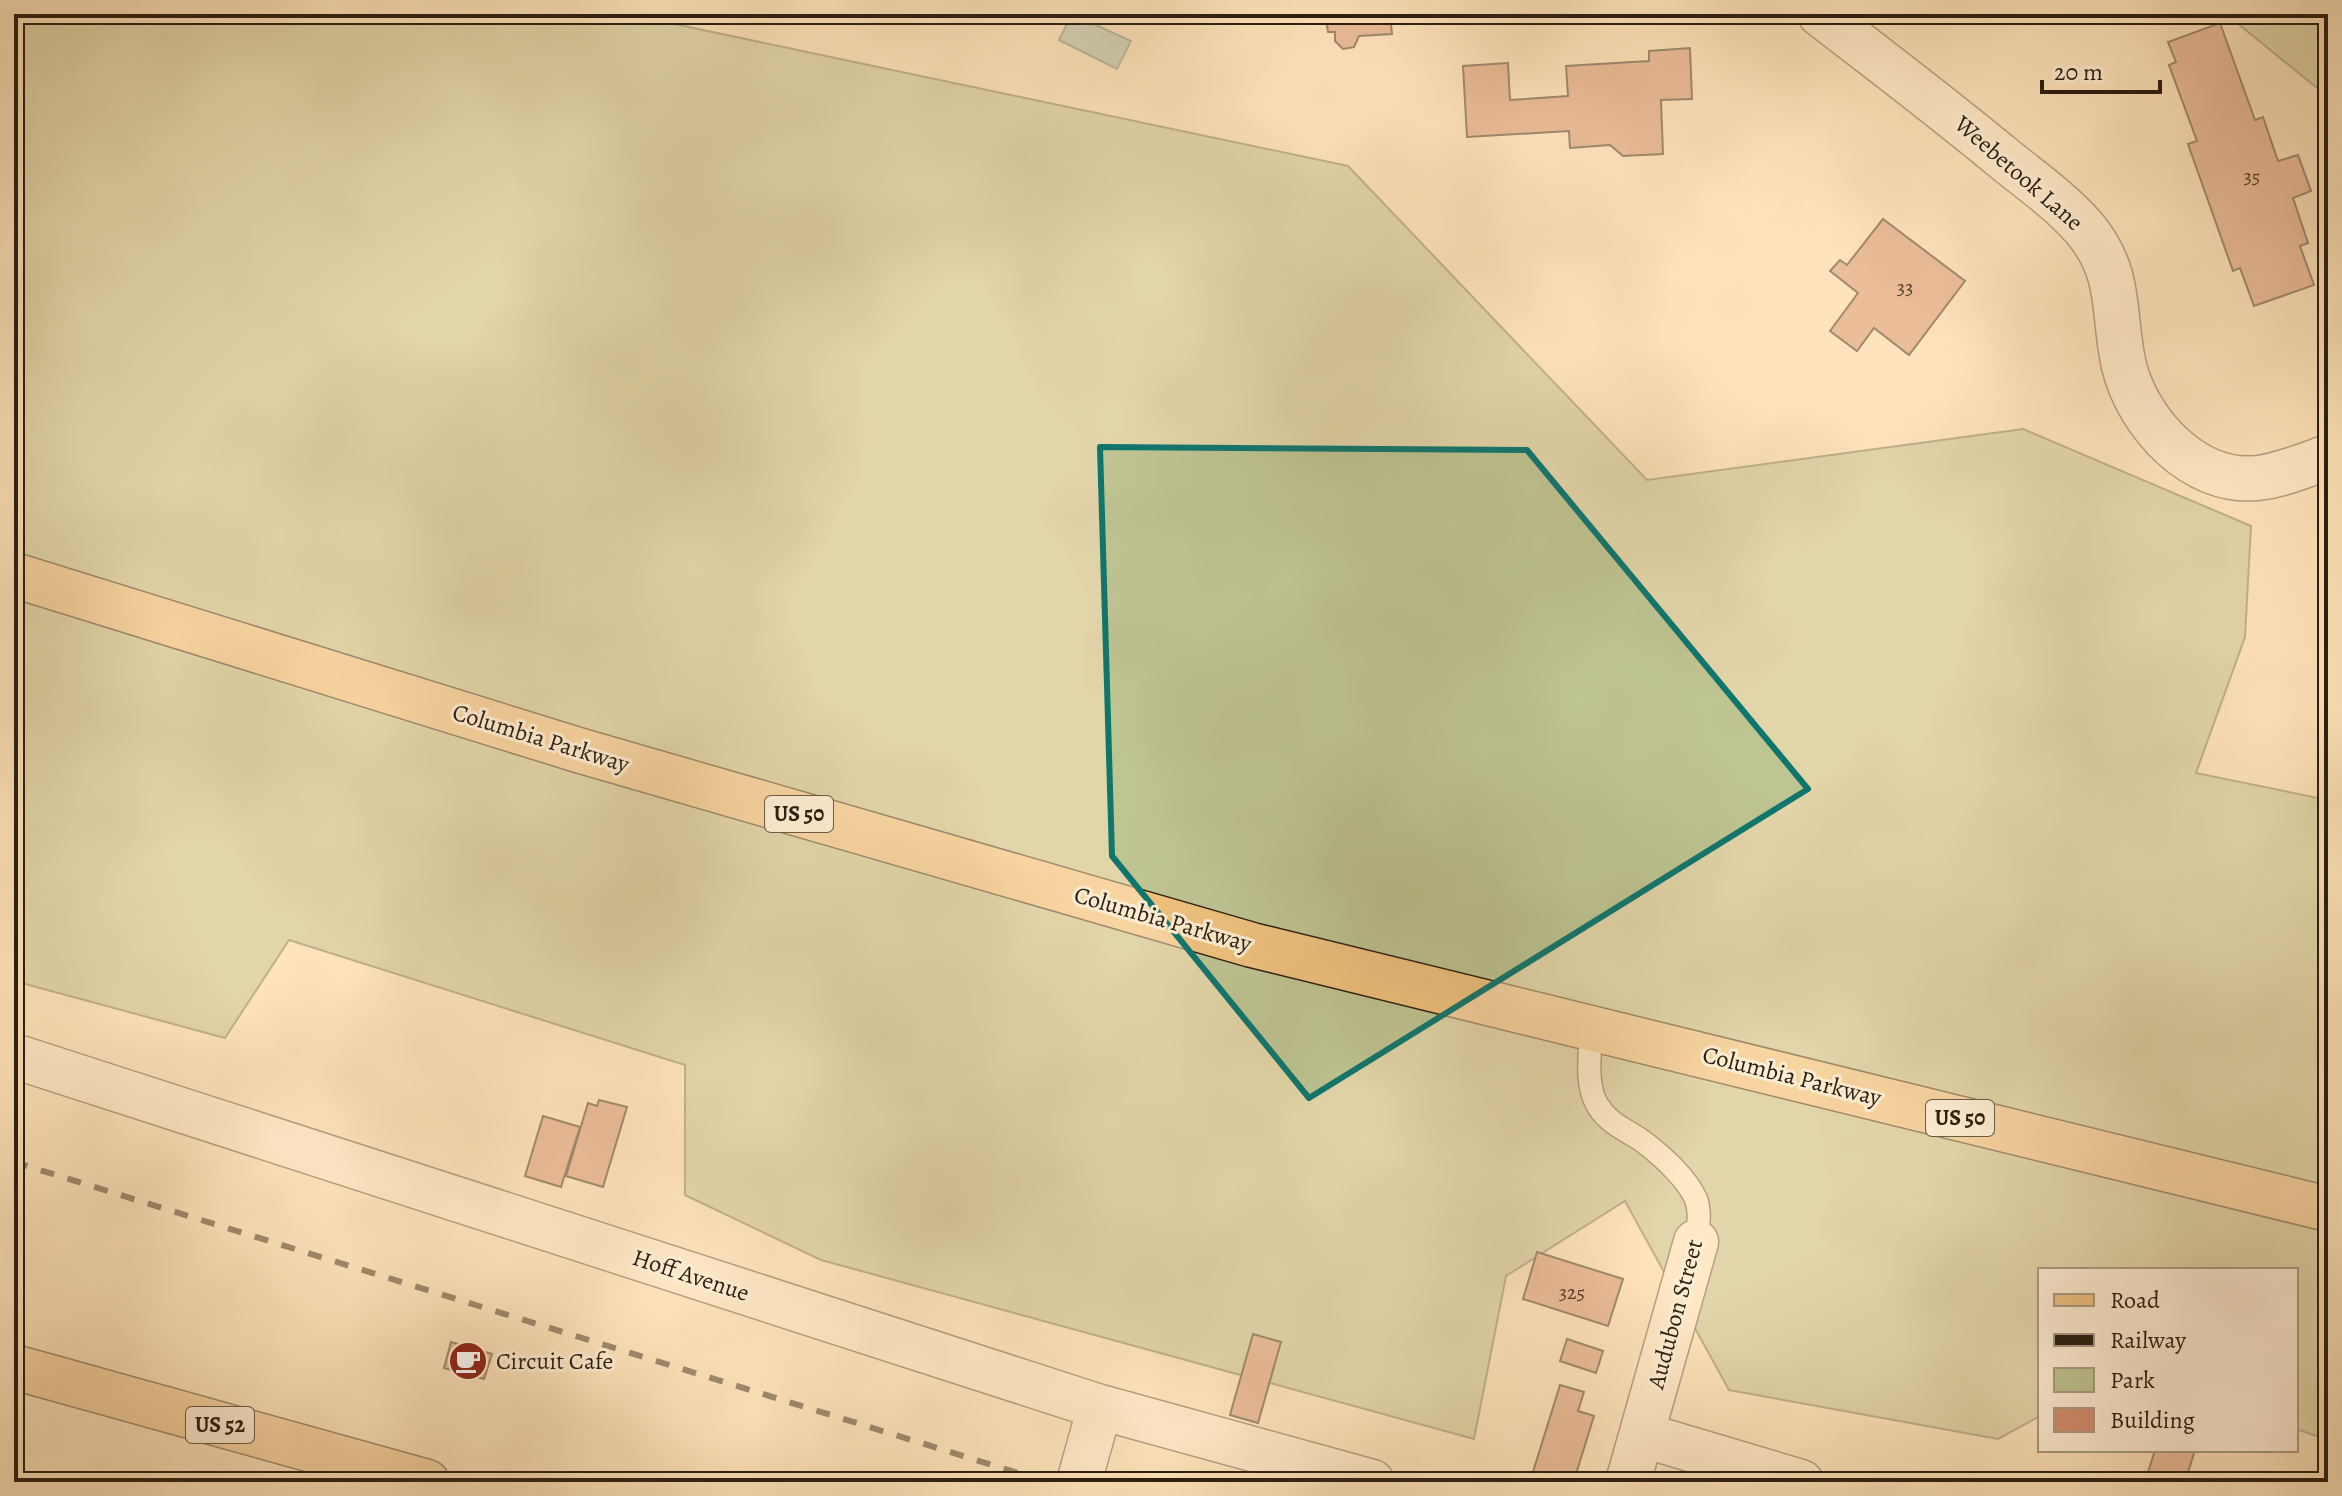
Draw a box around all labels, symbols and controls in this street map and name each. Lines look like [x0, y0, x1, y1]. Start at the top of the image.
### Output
scale bar [2042, 44, 2160, 94]
text: 20 m [2054, 56, 2103, 88]
street label: Weebetook Lane [1947, 108, 2090, 238]
house number: 35 [2244, 163, 2260, 190]
house number: 33 [1897, 274, 1913, 301]
street label: Columbia Parkway [449, 696, 634, 780]
road number: US 50 [765, 796, 833, 832]
street label: Columbia Parkway [1071, 878, 1256, 960]
street label: Columbia Parkway [1699, 1038, 1885, 1114]
road number: US 50 [1926, 1100, 1994, 1136]
street label: Audubon Street [1639, 1236, 1710, 1393]
street label: Hoff Avenue [629, 1241, 753, 1309]
legend [2038, 1268, 2298, 1452]
house number: 325 [1559, 1279, 1585, 1306]
text: Road [2110, 1284, 2160, 1316]
text: Railway [2110, 1324, 2186, 1356]
cafe icon: Circuit Cafe [447, 1340, 489, 1382]
place label: Circuit Cafe [496, 1345, 613, 1377]
text: Park [2110, 1364, 2155, 1396]
text: Building [2110, 1404, 2195, 1436]
road number: US 52 [186, 1407, 254, 1443]

